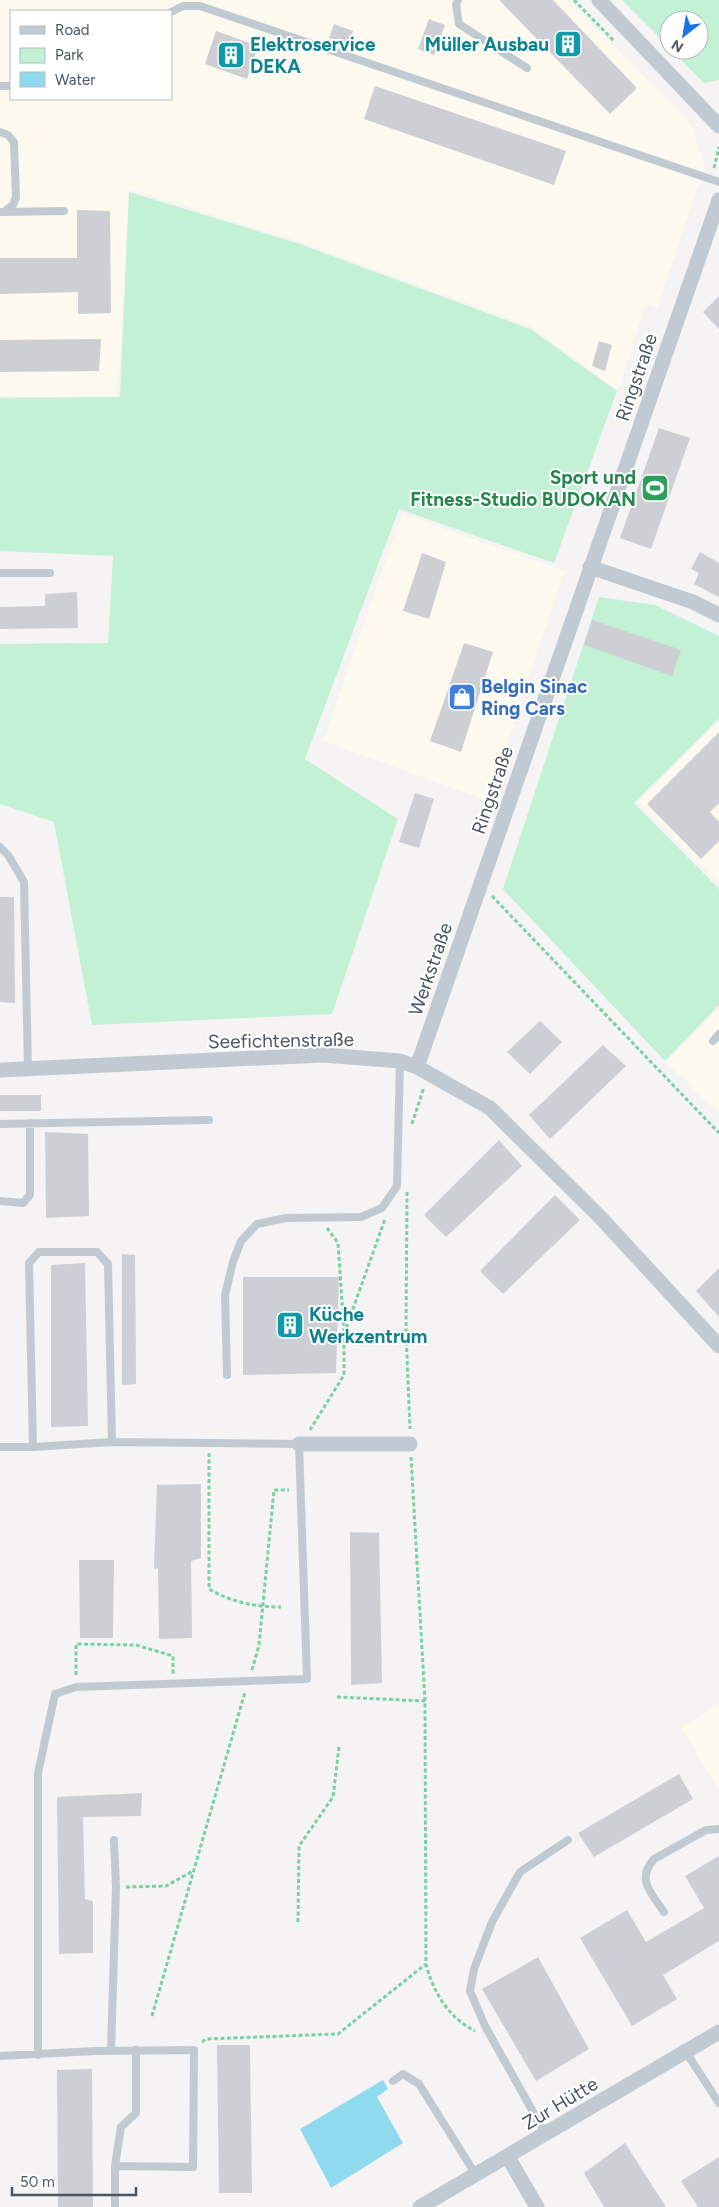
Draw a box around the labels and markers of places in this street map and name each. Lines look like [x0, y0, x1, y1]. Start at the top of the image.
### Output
building icon: Müller Ausbau [553, 29, 583, 59]
place label: Elektroservice DEKA [250, 33, 376, 78]
place label: Müller Ausbau [425, 33, 549, 56]
building icon: Elektroservice DEKA [216, 40, 246, 70]
place label: Sport und Fitness-Studio BUDOKAN [410, 466, 636, 511]
sports icon: Sport und Fitness-Studio BUDOKAN [640, 473, 670, 503]
place label: Belgin Sinac Ring Cars [481, 675, 587, 720]
shop icon: Belgin Sinac Ring Cars [447, 682, 477, 712]
place label: Küche Werkzentrum [309, 1303, 427, 1348]
building icon: Küche Werkzentrum [275, 1310, 305, 1340]

